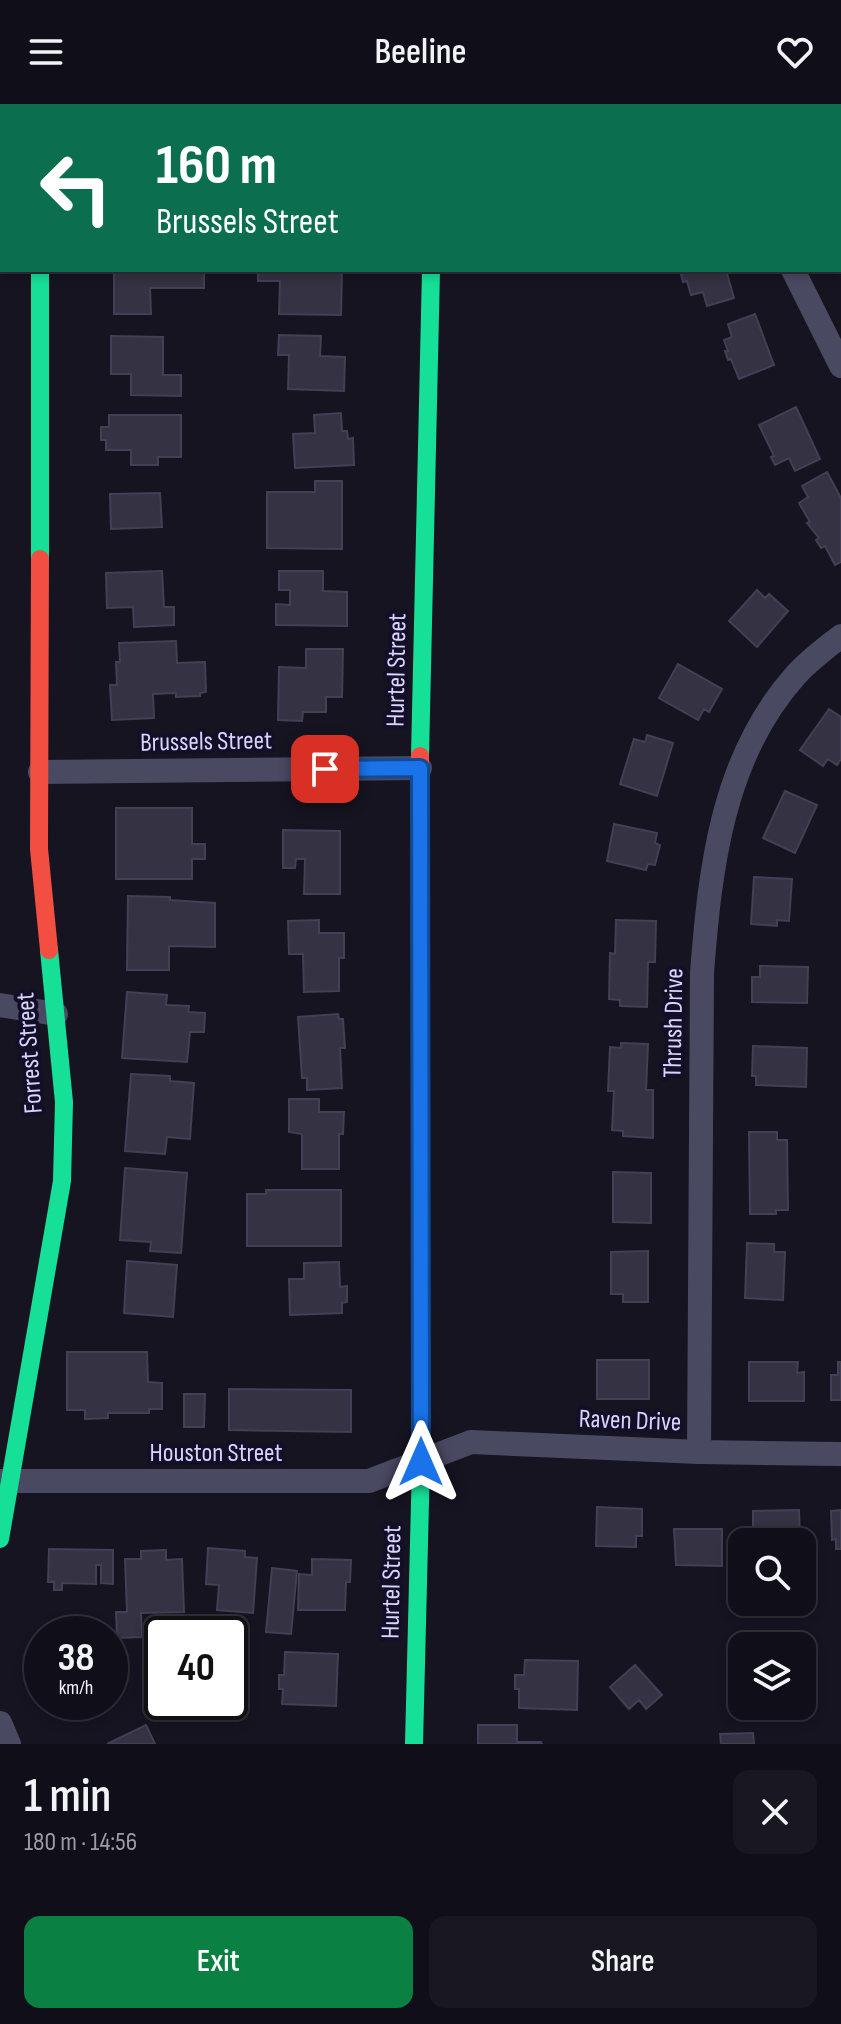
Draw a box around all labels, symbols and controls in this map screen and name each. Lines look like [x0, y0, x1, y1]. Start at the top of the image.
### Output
icon: menu [24, 30, 68, 74]
icon: heart [773, 30, 817, 74]
text: Beeline [374, 31, 467, 74]
text: 160 m [156, 133, 277, 200]
icon: left [24, 136, 128, 240]
text: Brussels Street [156, 201, 339, 244]
street label: Hurtel Street [381, 613, 413, 727]
street label: Brussels Street [140, 725, 272, 759]
pin [291, 735, 359, 803]
icon: arrive [303, 747, 347, 791]
street label: Thrush Drive [658, 968, 690, 1078]
street label: Forrest Street [10, 991, 50, 1115]
street label: Raven Drive [578, 1404, 682, 1438]
position arrow [379, 1420, 463, 1504]
street label: Houston Street [150, 1438, 282, 1469]
street label: Hurtel Street [376, 1525, 408, 1639]
map controls [728, 1528, 816, 1720]
button: search [728, 1528, 816, 1616]
speed limit sign: 40 [144, 1616, 248, 1720]
button: layers [728, 1632, 816, 1720]
text: 38 [58, 1634, 94, 1682]
text: km/h [59, 1676, 93, 1700]
text: 1 min [24, 1768, 111, 1825]
button: close [733, 1770, 817, 1854]
text: 180 m · 14:56 [24, 1827, 137, 1858]
button: Exit [24, 1916, 413, 2008]
button: Share [429, 1916, 817, 2008]

